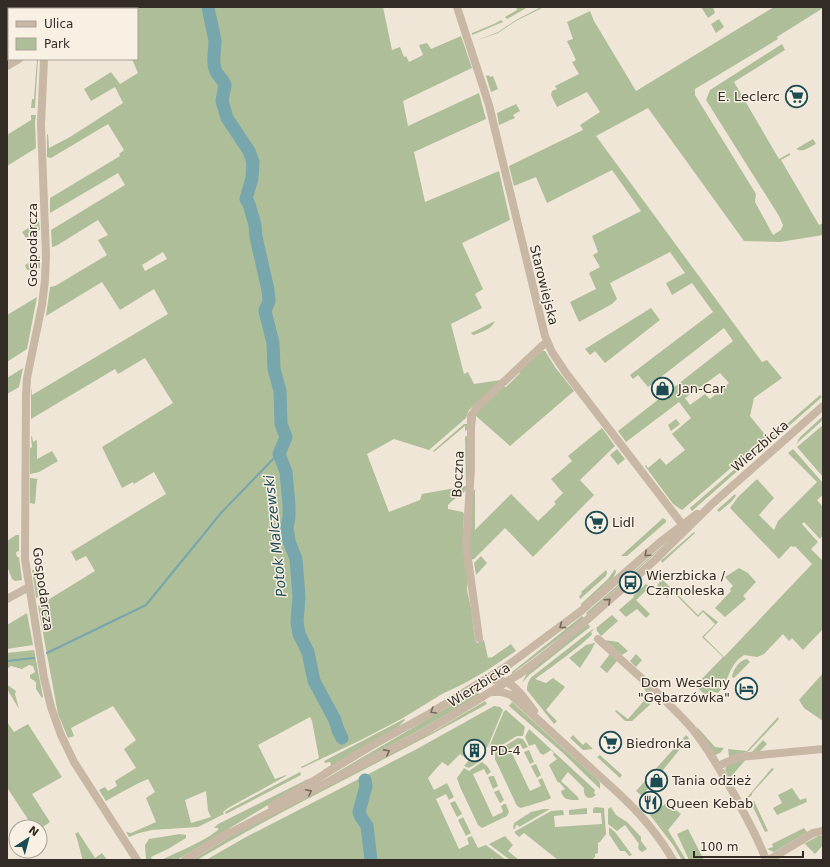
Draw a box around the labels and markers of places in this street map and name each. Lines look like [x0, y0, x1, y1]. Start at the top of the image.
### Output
supermarket icon: E. Leclerc [783, 83, 809, 109]
place label: E. Leclerc [718, 89, 780, 104]
shop icon: Jan-Car [649, 375, 675, 401]
place label: Jan-Car [677, 381, 726, 396]
supermarket icon: Lidl [583, 509, 609, 535]
place label: Lidl [612, 515, 635, 530]
place label: Wierzbicka / Czarnoleska [646, 568, 726, 598]
bus stop icon: Wierzbicka / Czarnoleska [617, 569, 643, 595]
place label: Dom Weselny "Gębarzówka" [638, 675, 730, 705]
hotel icon: Dom Weselny "Gębarzówka" [733, 676, 759, 702]
supermarket icon: Biedronka [598, 730, 624, 756]
place label: Biedronka [626, 736, 691, 751]
building icon: PD-4 [462, 737, 488, 763]
place label: PD-4 [490, 743, 521, 758]
shop icon: Tania odzież [643, 767, 669, 793]
place label: Tania odzież [671, 773, 751, 788]
restaurant icon: Queen Kebab [637, 790, 663, 816]
place label: Queen Kebab [666, 796, 753, 811]

